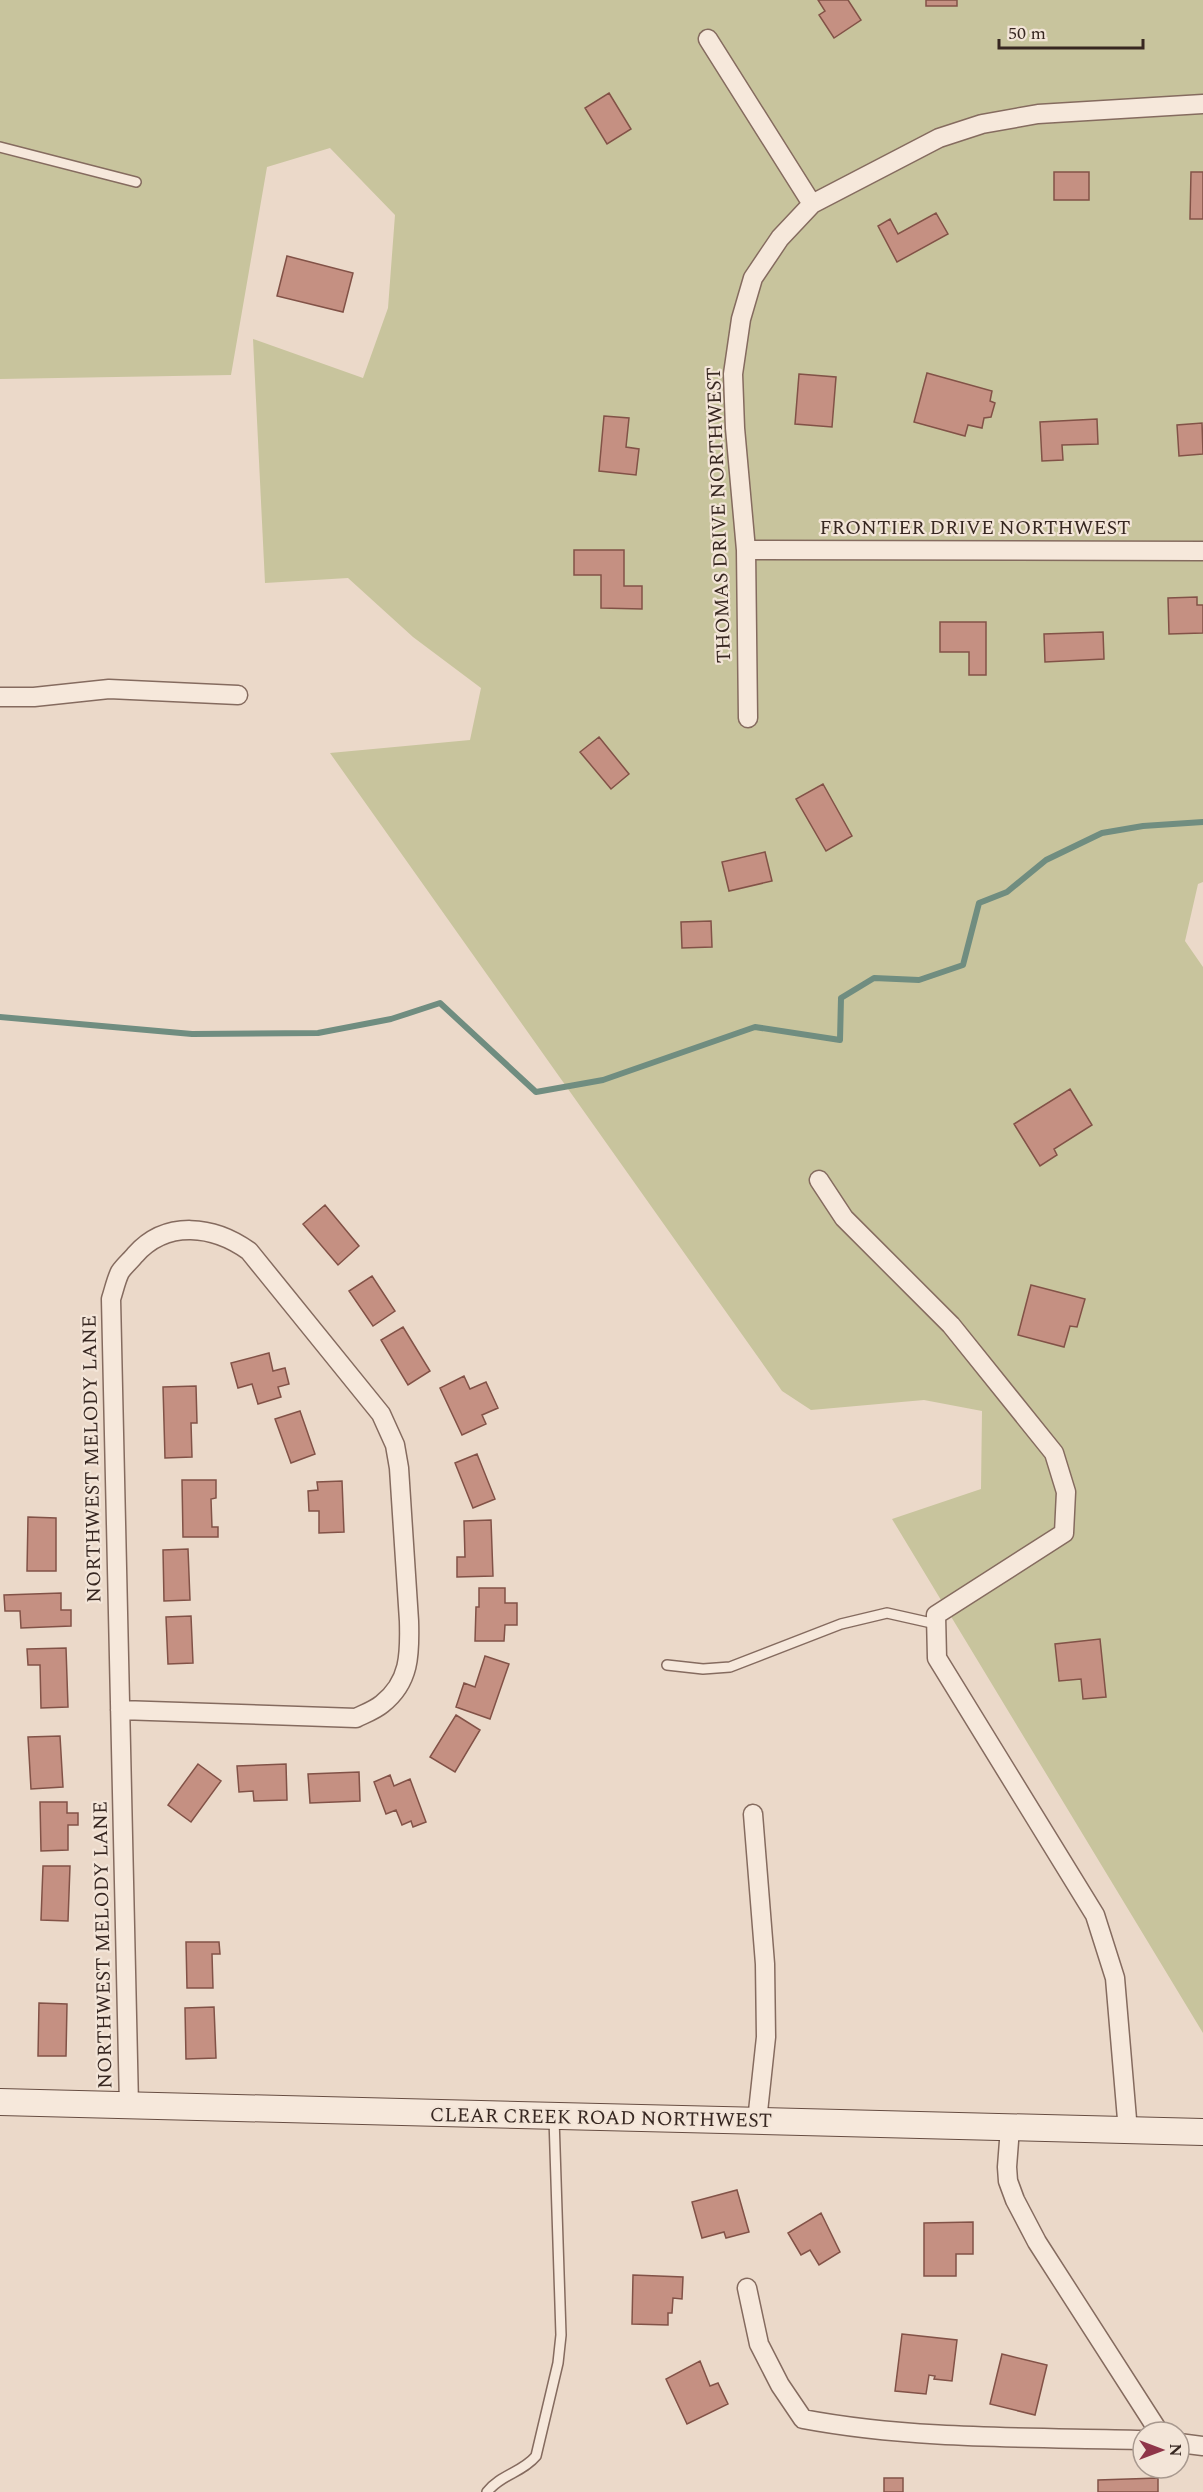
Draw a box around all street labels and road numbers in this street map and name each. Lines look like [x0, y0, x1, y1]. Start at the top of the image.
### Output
street label: THOMAS DRIVE NORTHWEST [699, 366, 739, 664]
street label: FRONTIER DRIVE NORTHWEST [819, 513, 1131, 543]
street label: NORTHWEST MELODY LANE [74, 1315, 110, 1603]
street label: NORTHWEST MELODY LANE [85, 1801, 121, 2089]
street label: CLEAR CREEK ROAD NORTHWEST [430, 2100, 772, 2136]

